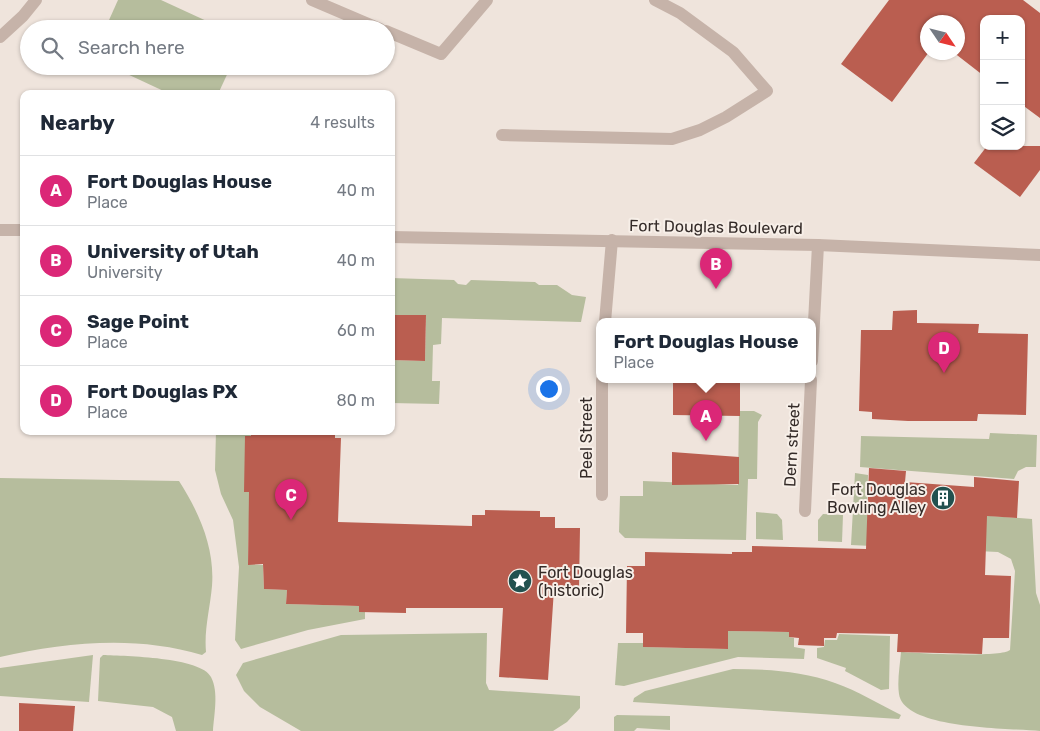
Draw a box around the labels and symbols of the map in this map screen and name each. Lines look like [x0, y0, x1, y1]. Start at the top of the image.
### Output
north arrow [920, 15, 965, 60]
street label: Fort Douglas Boulevard [629, 216, 803, 238]
pin: B [700, 248, 732, 289]
pin: D [928, 332, 960, 373]
your location [536, 376, 562, 402]
street label: Peel Street [577, 397, 596, 479]
pin: A [690, 400, 722, 441]
street label: Dern street [780, 402, 804, 488]
pin: C [275, 479, 307, 520]
place label: Fort Douglas Bowling Alley [827, 480, 926, 517]
building icon: Fort Douglas Bowling Alley [930, 485, 956, 511]
place label: Fort Douglas (historic) [538, 563, 633, 600]
place icon: Fort Douglas (historic) [507, 568, 533, 594]

